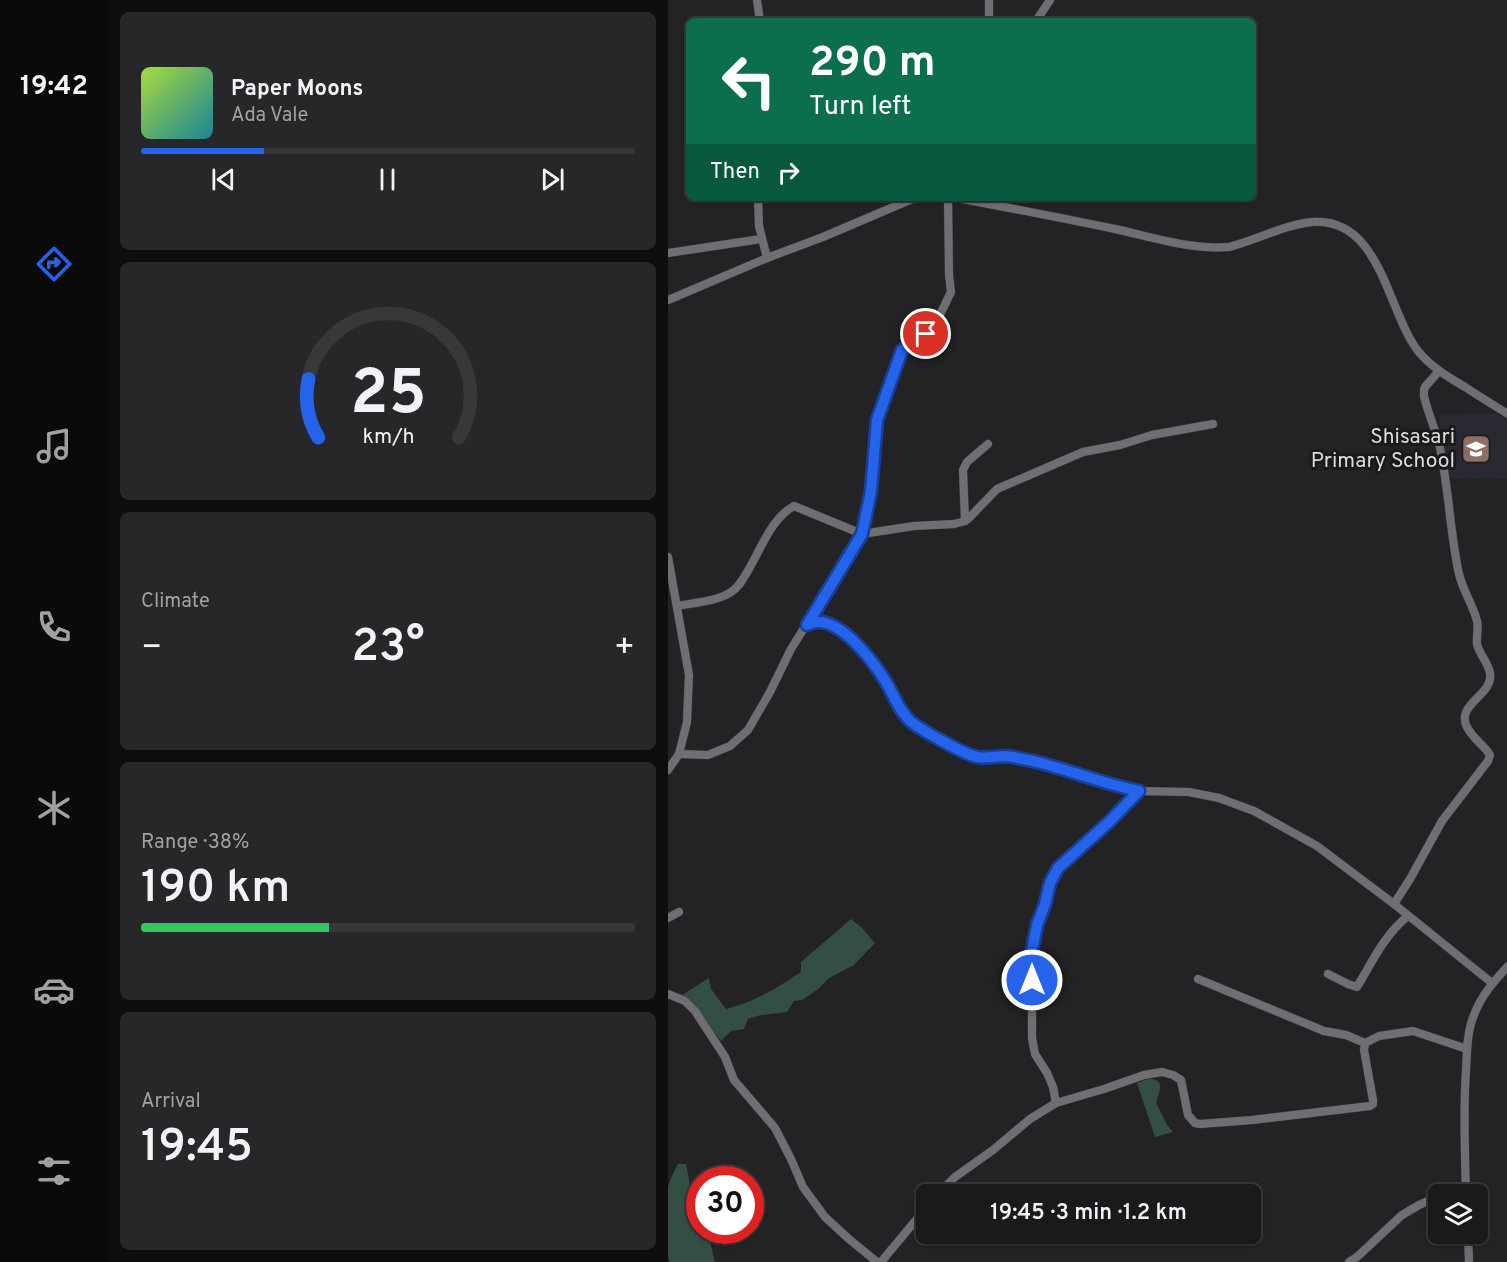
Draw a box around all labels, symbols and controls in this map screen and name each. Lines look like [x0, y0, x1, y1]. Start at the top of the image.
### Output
text: 290 m [809, 38, 936, 91]
icon: left [710, 42, 788, 120]
text: 19:42 [20, 70, 88, 104]
text: Paper Moons [231, 76, 363, 103]
text: Turn left [809, 90, 911, 124]
text: Ada Vale [231, 103, 308, 129]
icon: right [772, 156, 805, 189]
text: Then [710, 159, 760, 186]
icon: previous [207, 163, 240, 196]
icon: pause [371, 163, 404, 196]
icon: next [536, 163, 569, 196]
icon: directions [33, 243, 75, 285]
pin [900, 308, 951, 359]
icon: arrive [909, 317, 942, 350]
text: 25 [350, 357, 426, 436]
text: km/h [362, 424, 414, 451]
place label: Shisasari Primary School [1311, 424, 1455, 475]
icon: music [33, 425, 75, 467]
school or university icon: Shisasari Primary School [1460, 433, 1492, 465]
text: Climate [141, 589, 210, 615]
icon: phone [33, 606, 75, 648]
text: 23° [351, 620, 425, 677]
text: − [141, 628, 162, 670]
text: + [614, 628, 635, 670]
icon: climate [33, 787, 75, 829]
text: Range · 38% [141, 830, 249, 856]
text: 190 km [141, 861, 290, 918]
position arrow [1000, 948, 1064, 1012]
icon: car [33, 969, 75, 1011]
text: Arrival [141, 1089, 201, 1115]
text: 19:45 [141, 1120, 253, 1177]
icon: filters [33, 1150, 75, 1192]
speed limit sign: 30 [686, 1166, 764, 1244]
map controls [1428, 1184, 1488, 1244]
button: layers [1428, 1184, 1488, 1244]
text: 19:45 · 3 min · 1.2 km [990, 1200, 1187, 1227]

